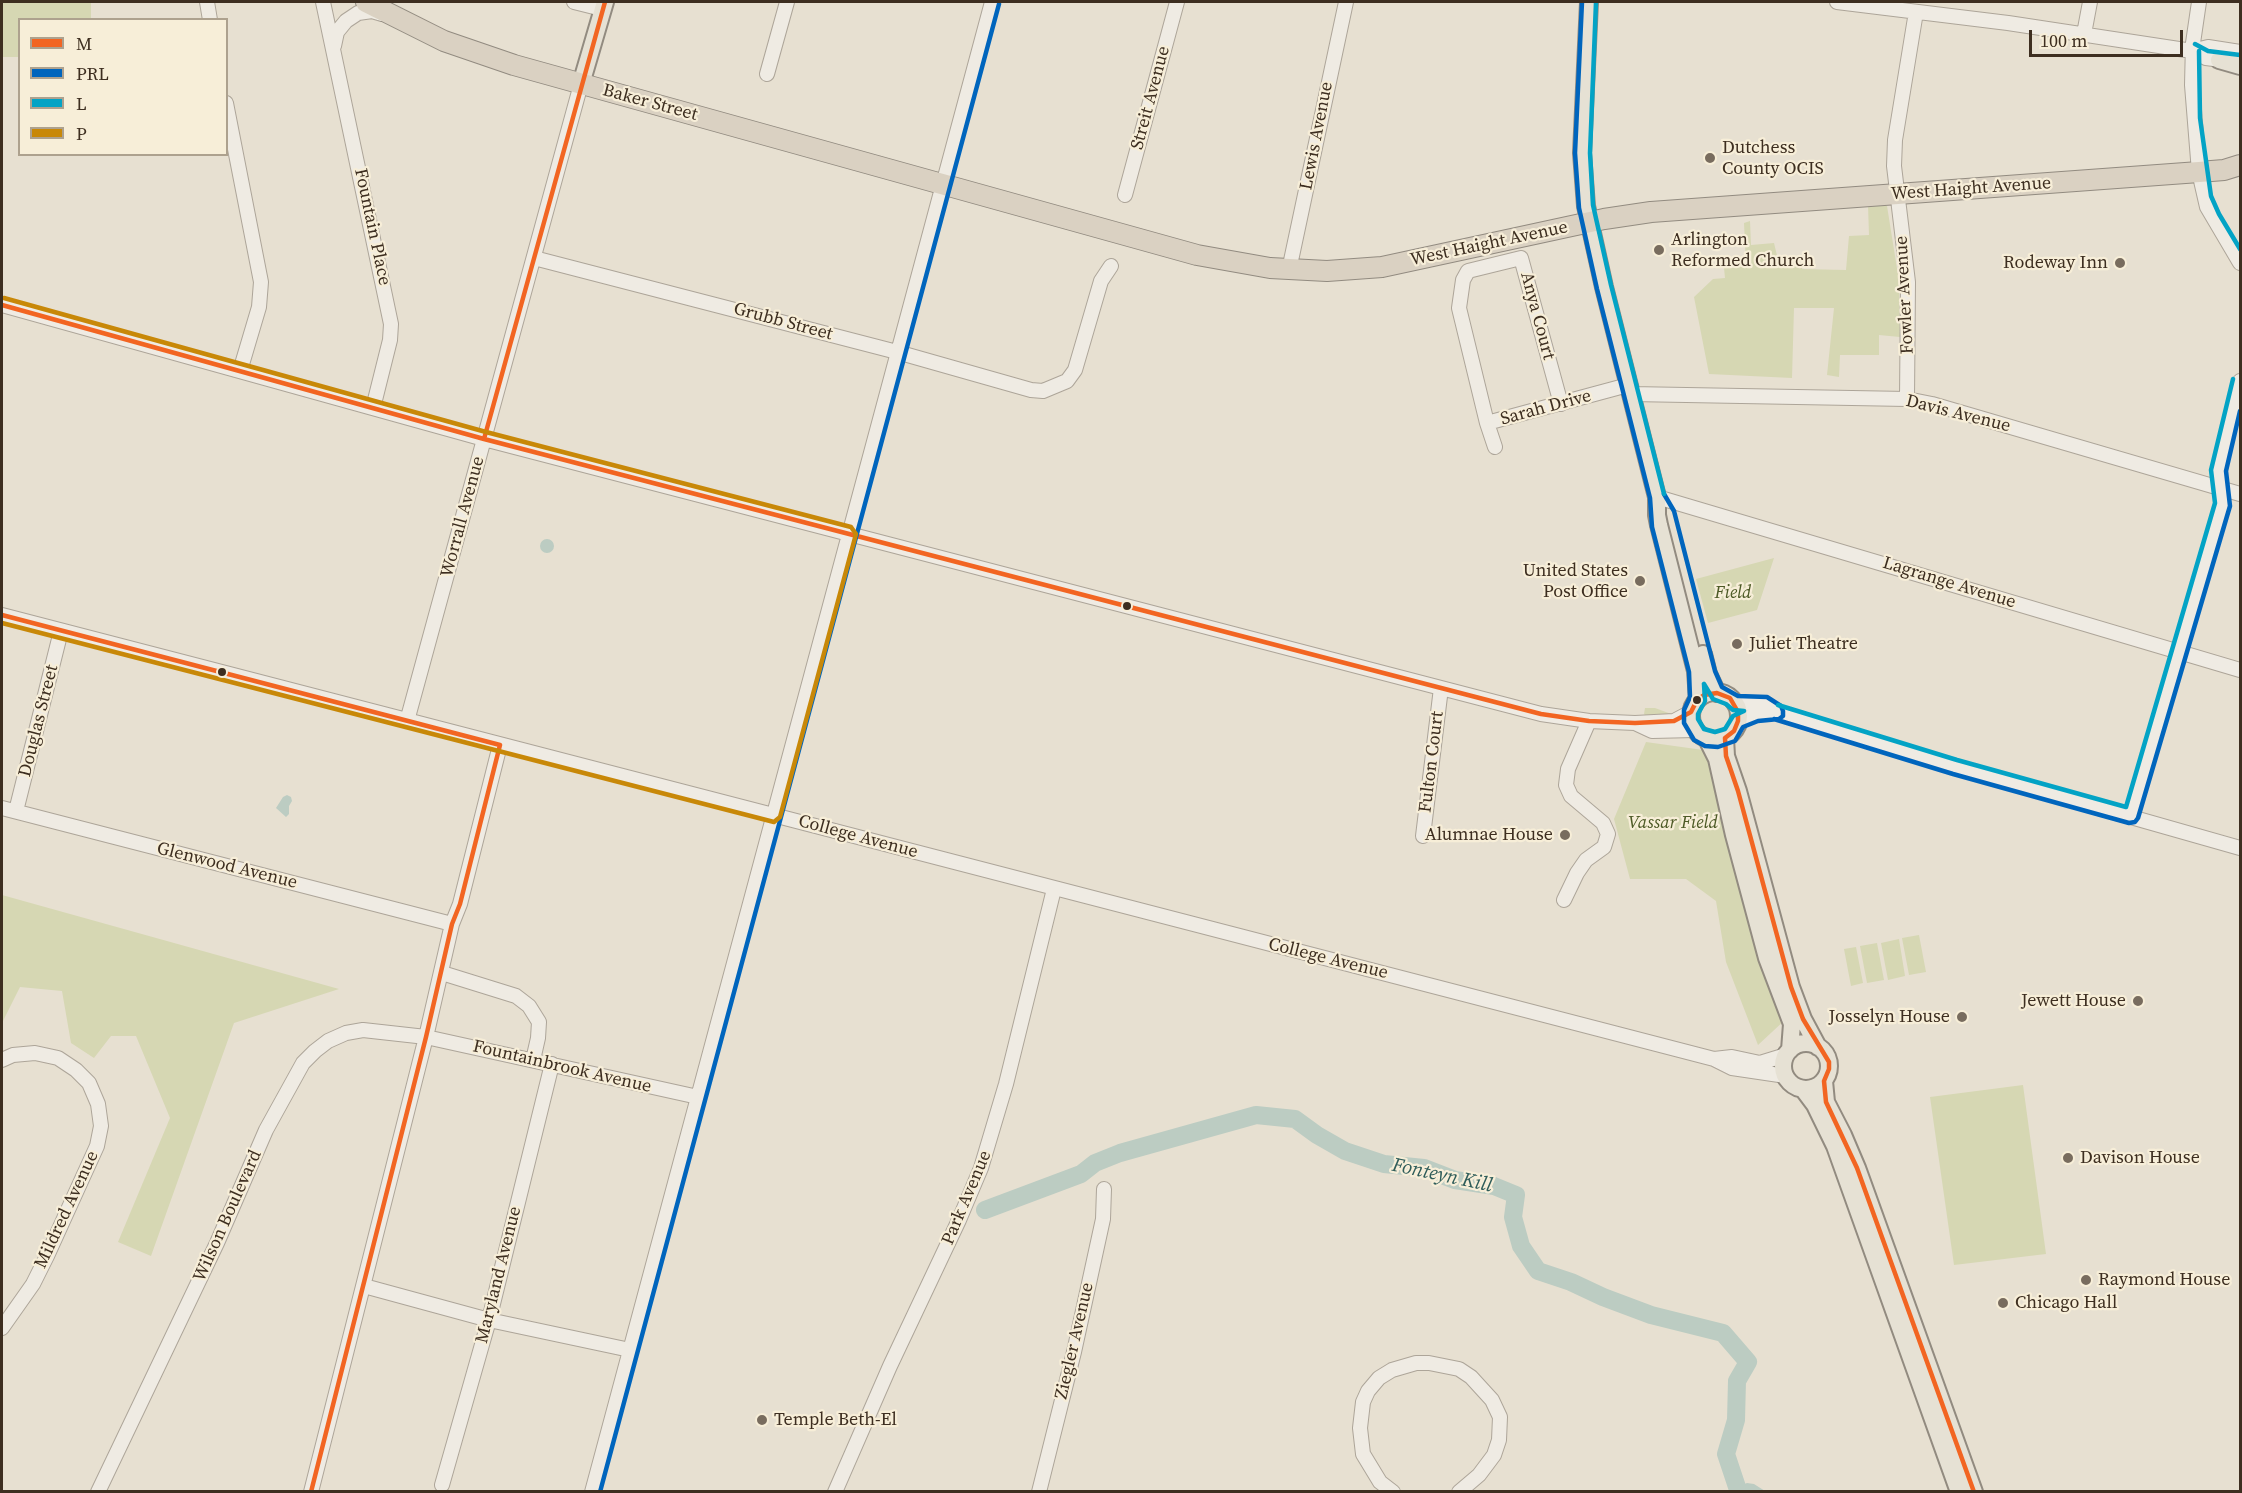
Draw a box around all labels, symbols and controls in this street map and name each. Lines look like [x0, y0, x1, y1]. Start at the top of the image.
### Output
legend [18, 18, 228, 156]
scale bar [2032, 18, 2186, 56]
text: 100 m [2040, 28, 2087, 53]
text: M [76, 31, 92, 56]
street label: Streit Avenue [1127, 44, 1175, 152]
text: PRL [76, 61, 109, 86]
street label: Baker Street [600, 80, 700, 126]
street label: Lewis Avenue [1296, 80, 1338, 192]
text: L [76, 91, 87, 116]
text: P [76, 121, 87, 146]
place label: Dutchess County OCIS [1722, 137, 1824, 180]
marker: Dutchess County OCIS [1703, 151, 1717, 165]
street label: Fountain Place [349, 167, 395, 287]
street label: West Haight Avenue [1890, 173, 2052, 205]
street label: West Haight Avenue [1408, 217, 1570, 271]
place label: Arlington Reformed Church [1671, 229, 1814, 272]
street label: Fowler Avenue [1891, 235, 1919, 355]
marker: Arlington Reformed Church [1652, 243, 1666, 257]
place label: Rodeway Inn [2003, 252, 2108, 274]
marker: Rodeway Inn [2113, 256, 2127, 270]
street label: Anya Court [1515, 270, 1559, 362]
street label: Grubb Street [731, 298, 835, 346]
street label: Sarah Drive [1498, 385, 1594, 431]
street label: Davis Avenue [1903, 391, 2013, 437]
street label: Worrall Avenue [437, 454, 489, 580]
street label: Lagrange Avenue [1880, 552, 2018, 614]
place label: United States Post Office [1523, 560, 1628, 602]
marker: United States Post Office [1633, 574, 1647, 588]
park label: Field [1715, 582, 1751, 604]
unlabelled marker [1121, 600, 1133, 612]
place label: Juliet Theatre [1749, 633, 1858, 655]
marker: Juliet Theatre [1730, 637, 1744, 651]
street label: Douglas Street [15, 663, 63, 779]
unlabelled marker [216, 666, 228, 678]
unlabelled marker [1691, 694, 1703, 706]
street label: Fulton Court [1415, 710, 1449, 814]
street label: College Avenue [796, 811, 920, 863]
park label: Vassar Field [1628, 812, 1718, 834]
place label: Alumnae House [1425, 824, 1553, 846]
marker: Alumnae House [1558, 828, 1572, 842]
street label: Glenwood Avenue [155, 838, 299, 894]
street label: College Avenue [1266, 934, 1390, 984]
place label: Jewett House [2021, 990, 2126, 1012]
marker: Jewett House [2131, 994, 2145, 1008]
place label: Josselyn House [1829, 1006, 1950, 1028]
marker: Josselyn House [1955, 1010, 1969, 1024]
street label: Fountainbrook Avenue [471, 1036, 653, 1098]
street label: Wilson Boulevard [189, 1147, 267, 1285]
place label: Davison House [2080, 1147, 2200, 1169]
street label: Mildred Avenue [30, 1148, 104, 1272]
street label: Park Avenue [937, 1148, 997, 1248]
marker: Davison House [2061, 1151, 2075, 1165]
water label: Fonteyn Kill [1390, 1154, 1494, 1198]
street label: Maryland Avenue [472, 1204, 526, 1346]
place label: Raymond House [2098, 1269, 2230, 1291]
marker: Raymond House [2079, 1273, 2093, 1287]
street label: Ziegler Avenue [1051, 1281, 1099, 1401]
place label: Chicago Hall [2015, 1292, 2117, 1314]
marker: Chicago Hall [1996, 1296, 2010, 1310]
place label: Temple Beth-El [774, 1409, 897, 1431]
marker: Temple Beth-El [755, 1413, 769, 1427]

